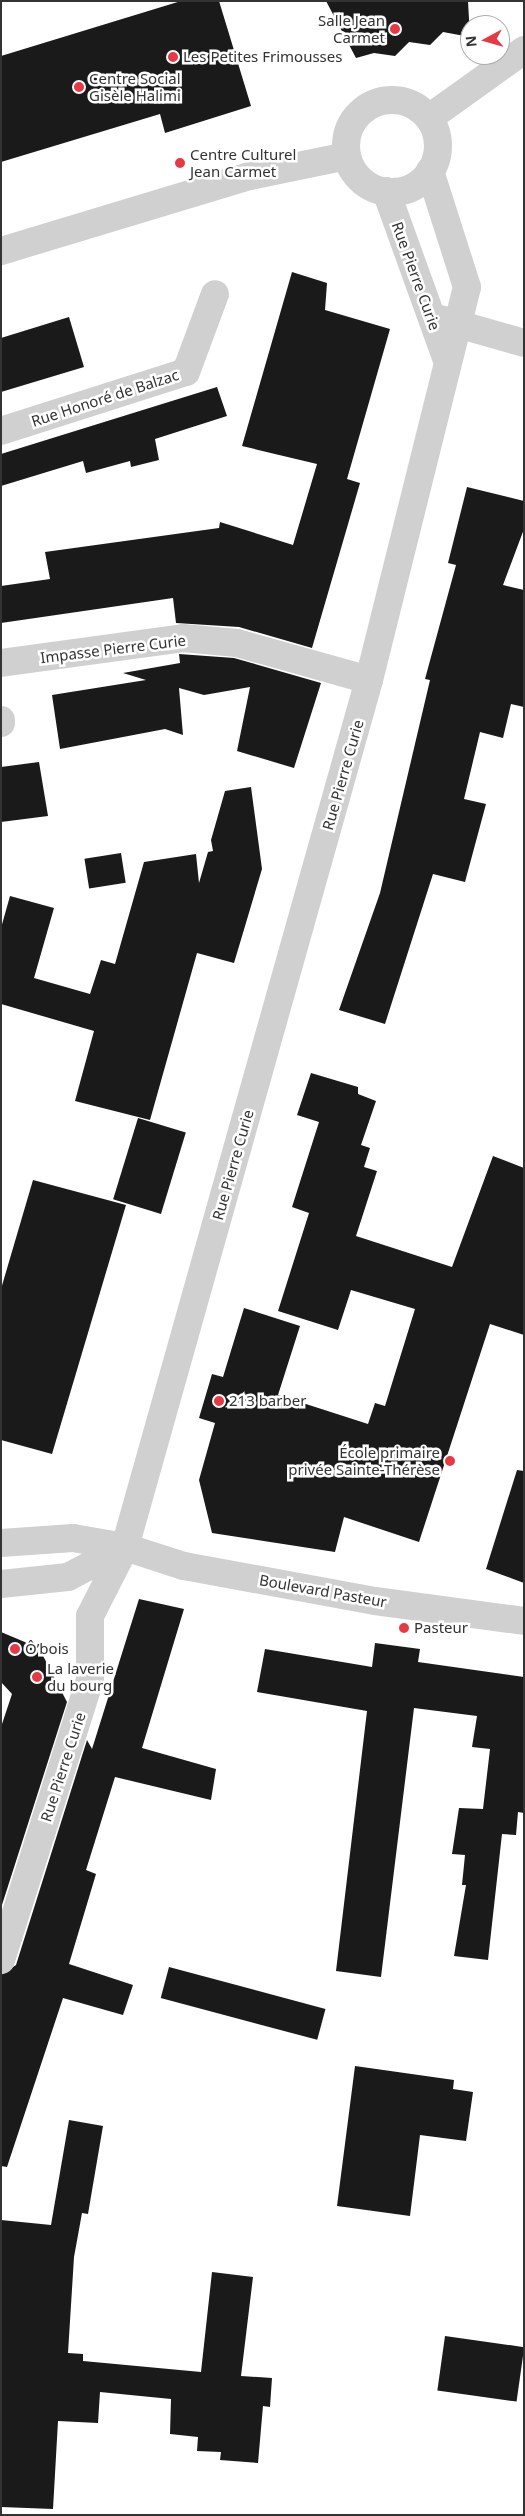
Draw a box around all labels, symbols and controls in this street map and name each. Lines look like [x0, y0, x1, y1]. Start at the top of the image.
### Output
place label: Salle Jean Carmet [318, 11, 385, 46]
north arrow [460, 15, 510, 65]
marker: Salle Jean Carmet [389, 23, 401, 35]
text: N [461, 35, 481, 48]
place label: Les Petites Frimousses [183, 48, 342, 66]
marker: Les Petites Frimousses [167, 51, 179, 63]
place label: Centre Social Gisèle Halimi [89, 69, 181, 104]
marker: Centre Social Gisèle Halimi [73, 81, 85, 93]
place label: Centre Culturel Jean Carmet [190, 145, 296, 180]
marker: Centre Culturel Jean Carmet [174, 157, 186, 169]
street label: Rue Pierre Curie [388, 219, 444, 333]
street label: Rue Honoré de Balzac [29, 366, 181, 430]
street label: Impasse Pierre Curie [39, 631, 187, 667]
street label: Rue Pierre Curie [319, 718, 367, 832]
street label: Rue Pierre Curie [209, 1108, 257, 1222]
place label: 213 barber [229, 1392, 306, 1410]
marker: 213 barber [213, 1395, 225, 1407]
place label: École primaire privée Sainte-Thérèse [288, 1443, 440, 1478]
marker: École primaire privée Sainte-Thérèse [444, 1455, 456, 1467]
street label: Boulevard Pasteur [258, 1571, 388, 1611]
place label: Pasteur [414, 1619, 468, 1637]
marker: Pasteur [398, 1622, 410, 1634]
place label: Ô’bois [25, 1640, 69, 1658]
marker: Ô’bois [9, 1643, 21, 1655]
place label: La laverie du bourg [47, 1659, 114, 1694]
marker: La laverie du bourg [31, 1671, 43, 1683]
street label: Rue Pierre Curie [37, 1710, 89, 1824]

